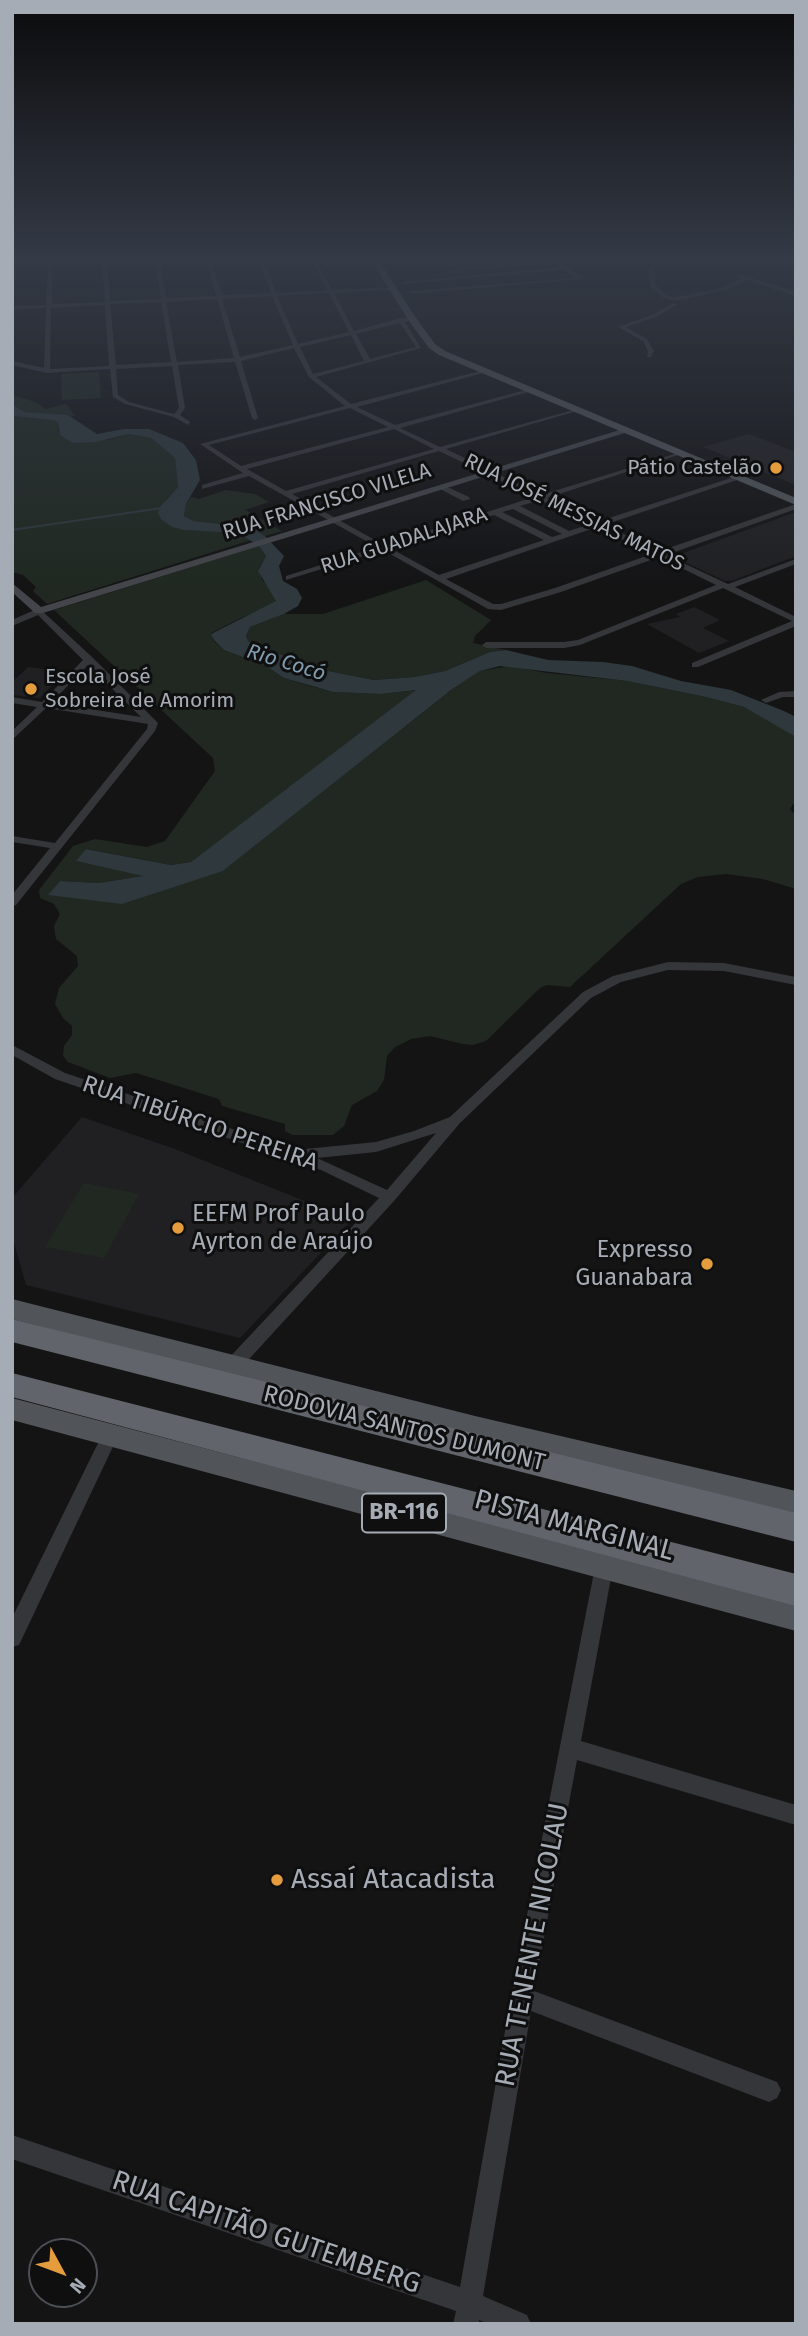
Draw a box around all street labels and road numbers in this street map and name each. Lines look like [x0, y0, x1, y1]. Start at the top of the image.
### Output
street label: RUA JOSÉ MESSIAS MATOS [460, 449, 688, 577]
street label: RUA FRANCISCO VILELA [220, 458, 434, 546]
street label: RUA GUADALAJARA [317, 502, 491, 580]
street label: RUA TIBÚRCIO PEREIRA [78, 1070, 322, 1178]
street label: RODOVIA SANTOS DUMONT [260, 1380, 548, 1478]
street label: PISTA MARGINAL [471, 1483, 677, 1569]
road number: BR-116 [362, 1494, 446, 1532]
street label: RUA TENENTE NICOLAU [489, 1800, 577, 2090]
street label: RUA CAPITÃO GUTEMBERG [107, 2164, 425, 2302]

